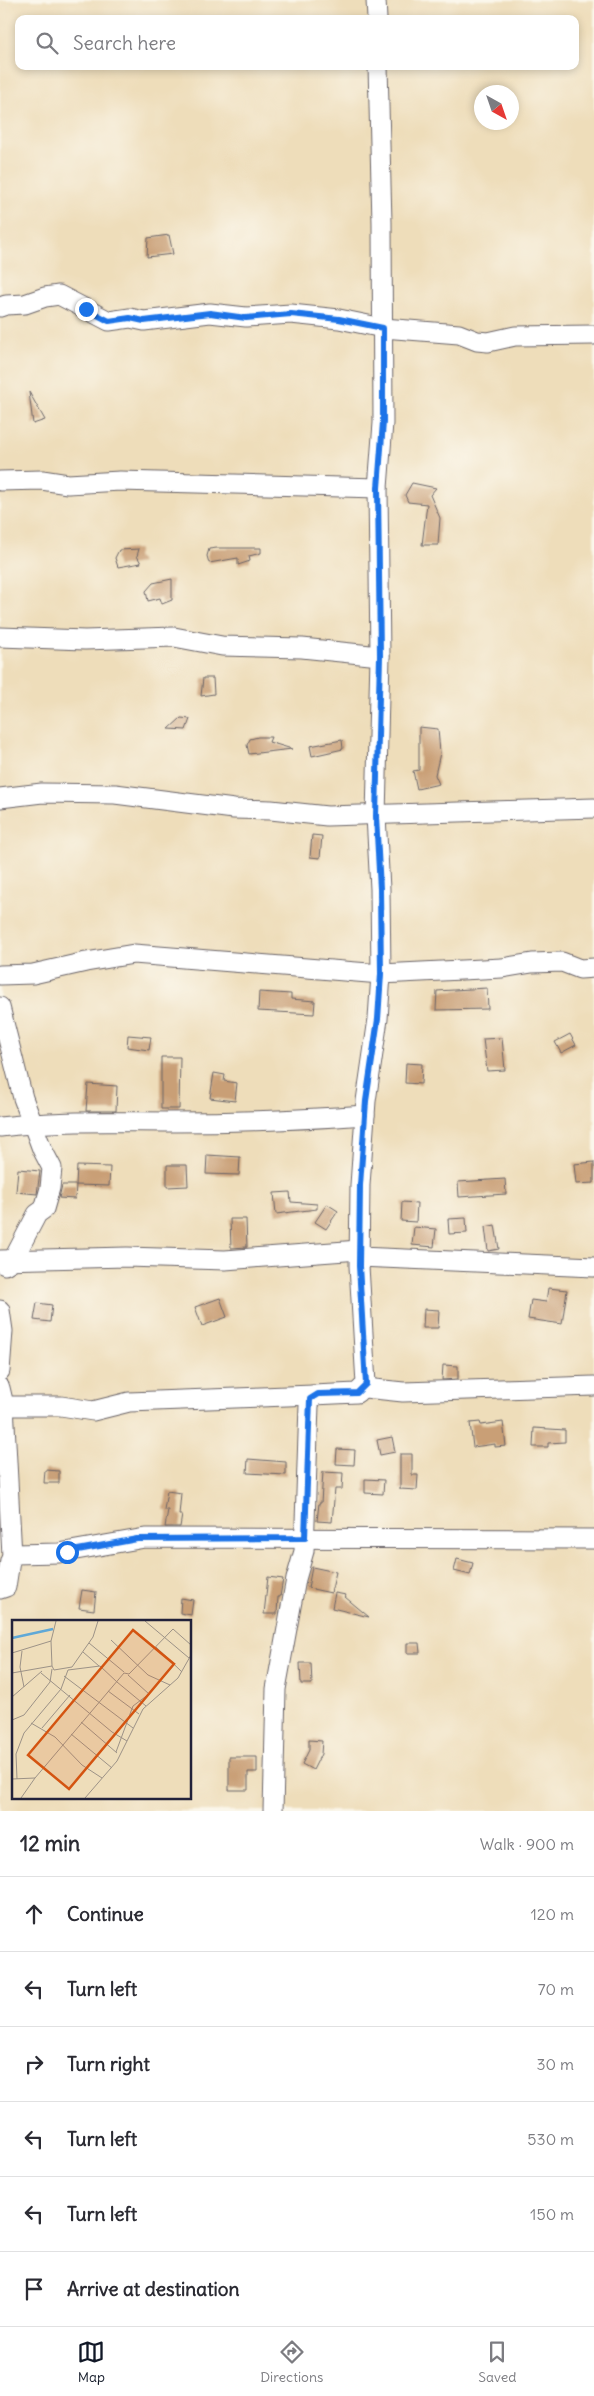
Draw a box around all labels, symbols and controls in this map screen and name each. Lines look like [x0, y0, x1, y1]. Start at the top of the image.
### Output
search box [15, 15, 579, 70]
icon: search [33, 29, 61, 57]
text: Search here [73, 31, 176, 55]
north arrow [474, 85, 519, 130]
route end [75, 298, 98, 321]
route start [56, 1541, 79, 1564]
inset map [12, 1620, 191, 1798]
text: 12 min [20, 1830, 80, 1857]
text: Walk · 900 m [480, 1834, 574, 1854]
icon: ahead [20, 1900, 48, 1928]
text: Continue [67, 1902, 144, 1926]
text: 120 m [531, 1904, 574, 1924]
icon: left [20, 1975, 48, 2003]
text: Turn left [67, 1977, 137, 2001]
text: 70 m [538, 1979, 574, 1999]
icon: right [20, 2050, 48, 2078]
text: Turn right [67, 2052, 150, 2076]
text: 30 m [537, 2054, 574, 2074]
icon: left [20, 2125, 48, 2153]
text: Turn left [67, 2127, 137, 2151]
text: 530 m [527, 2129, 574, 2149]
icon: left [20, 2200, 48, 2228]
text: Turn left [67, 2202, 137, 2226]
text: 150 m [530, 2204, 574, 2224]
icon: arrive [20, 2275, 48, 2303]
text: Arrive at destination [67, 2277, 240, 2301]
tab: Map [77, 2338, 105, 2386]
tab: Directions [260, 2338, 323, 2386]
tab: Saved [478, 2338, 517, 2386]

